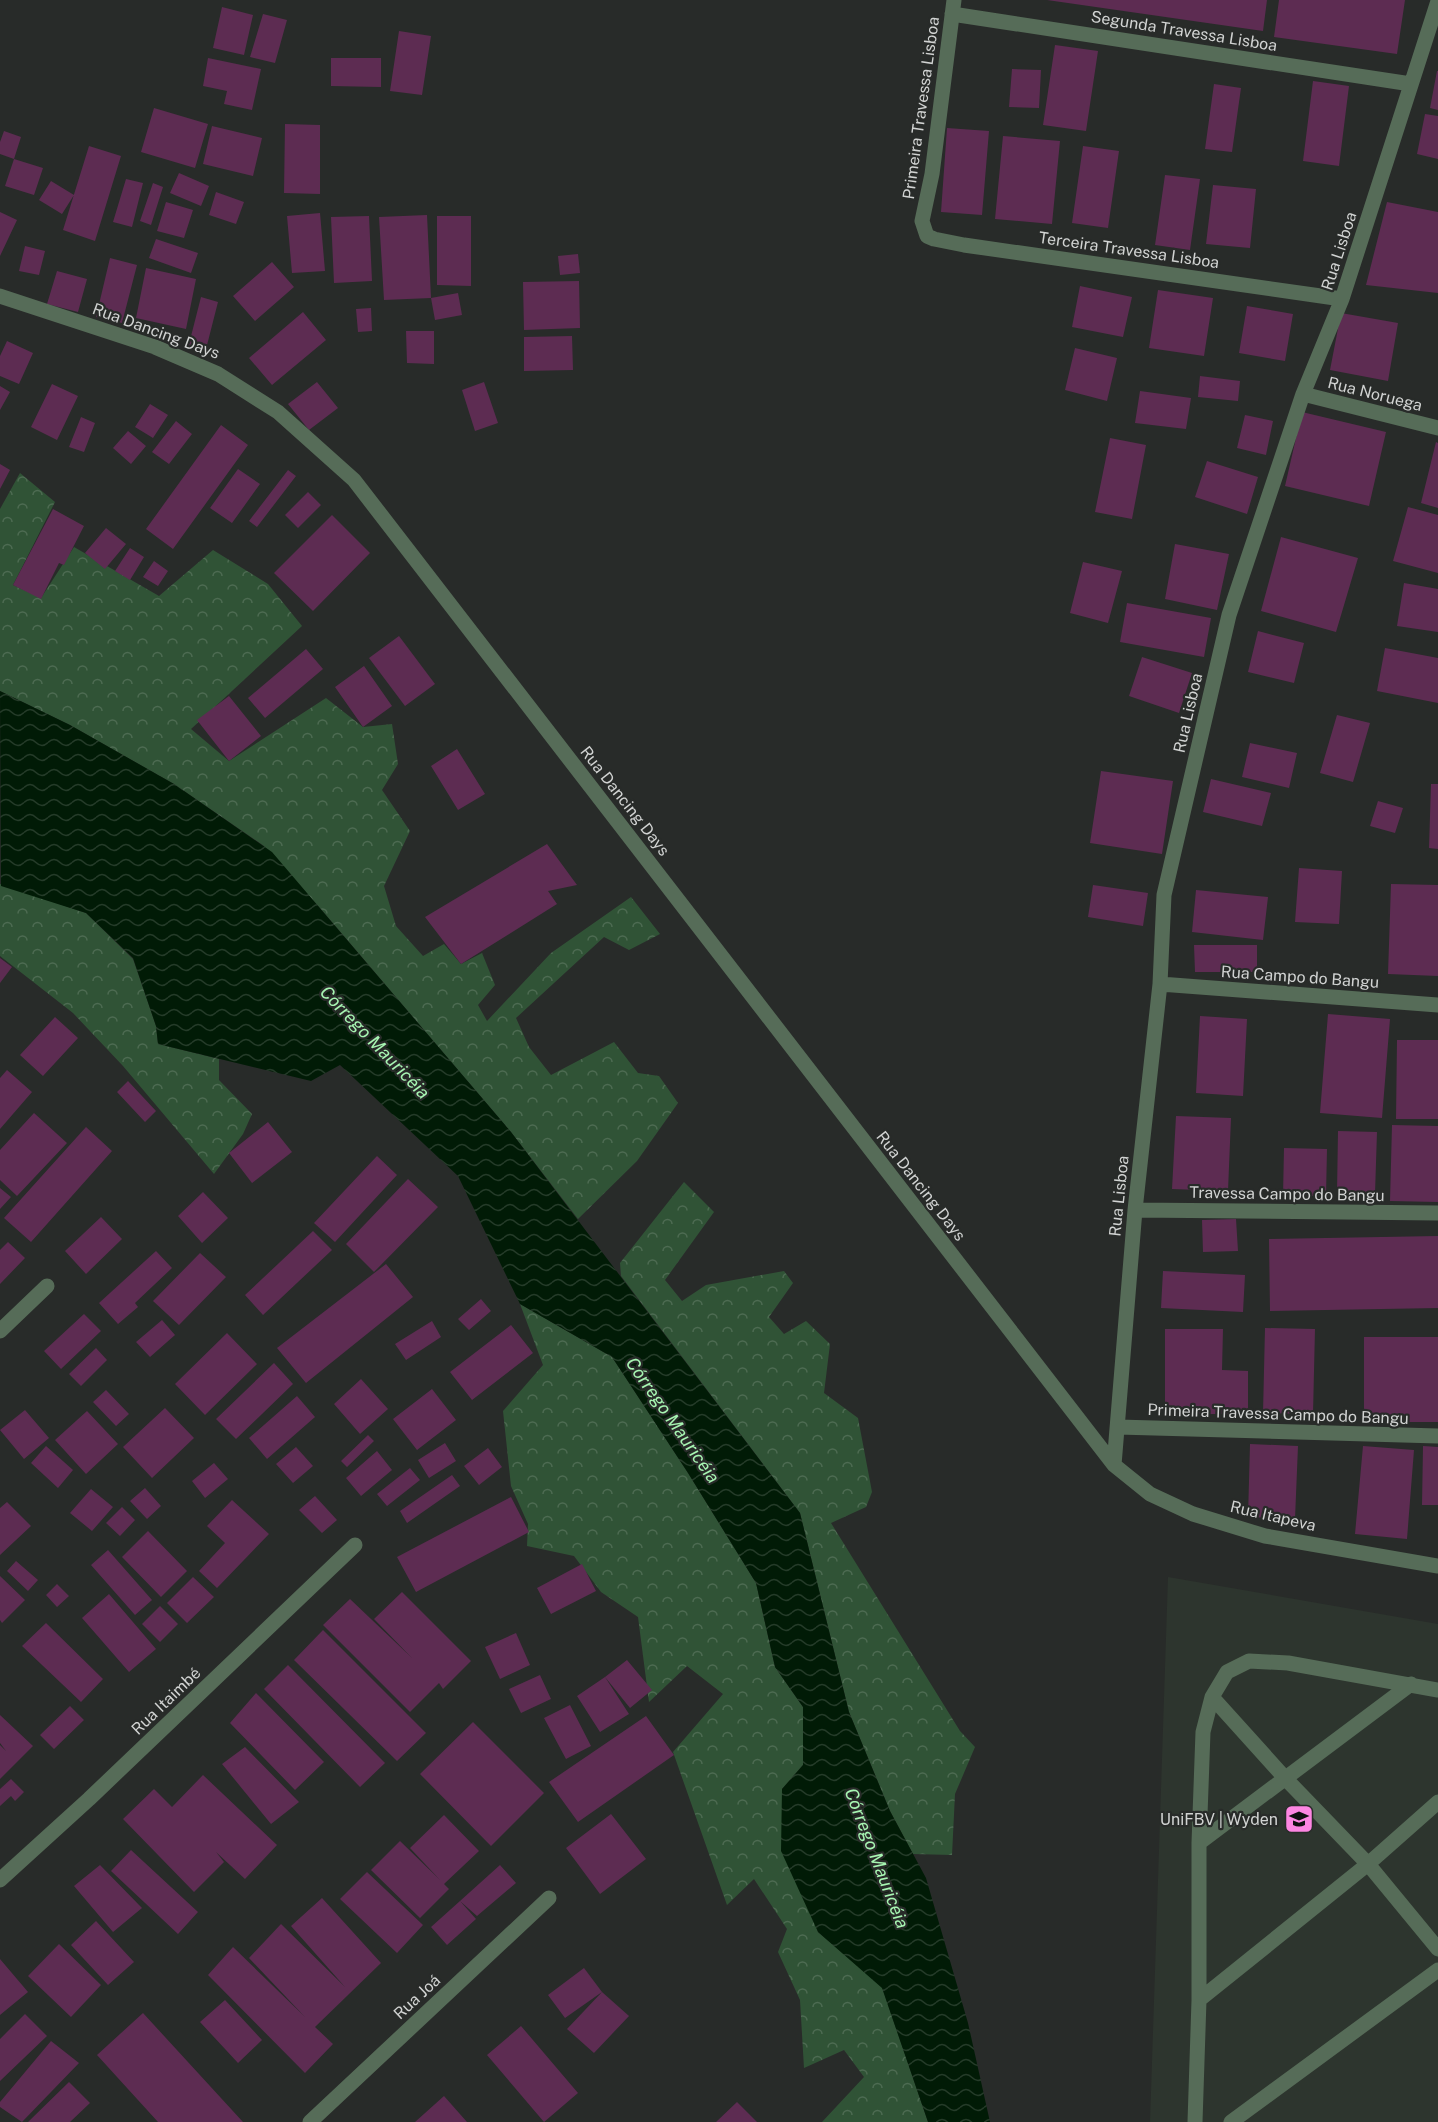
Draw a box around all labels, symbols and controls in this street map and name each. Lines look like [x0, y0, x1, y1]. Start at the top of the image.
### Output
street label: Segunda Travessa Lisboa [1089, 7, 1279, 55]
street label: Primeira Travessa Lisboa [899, 15, 943, 201]
street label: Rua Lisboa [1317, 209, 1361, 293]
street label: Terceira Travessa Lisboa [1038, 228, 1220, 272]
street label: Rua Dancing Days [90, 299, 222, 363]
street label: Rua Noruega [1326, 373, 1424, 415]
street label: Rua Lisboa [1170, 671, 1206, 755]
street label: Rua Dancing Days [576, 742, 674, 860]
street label: Rua Campo do Bangu [1220, 962, 1380, 992]
water label: Córrego Mauricéia [316, 981, 434, 1103]
street label: Rua Dancing Days [872, 1127, 970, 1245]
street label: Rua Lisboa [1105, 1155, 1133, 1237]
street label: Travessa Campo do Bangu [1189, 1183, 1385, 1205]
water label: Córrego Mauricéia [622, 1353, 724, 1487]
street label: Primeira Travessa Campo do Bangu [1147, 1400, 1409, 1428]
street label: Rua Itapeva [1228, 1497, 1318, 1535]
street label: Rua Itaimbé [127, 1663, 205, 1739]
water label: Córrego Mauricéia [841, 1785, 913, 1931]
school or university icon: UniFBV | Wyden [1283, 1803, 1315, 1835]
place label: UniFBV | Wyden [1160, 1810, 1278, 1829]
street label: Rua Joá [390, 1971, 444, 2023]

